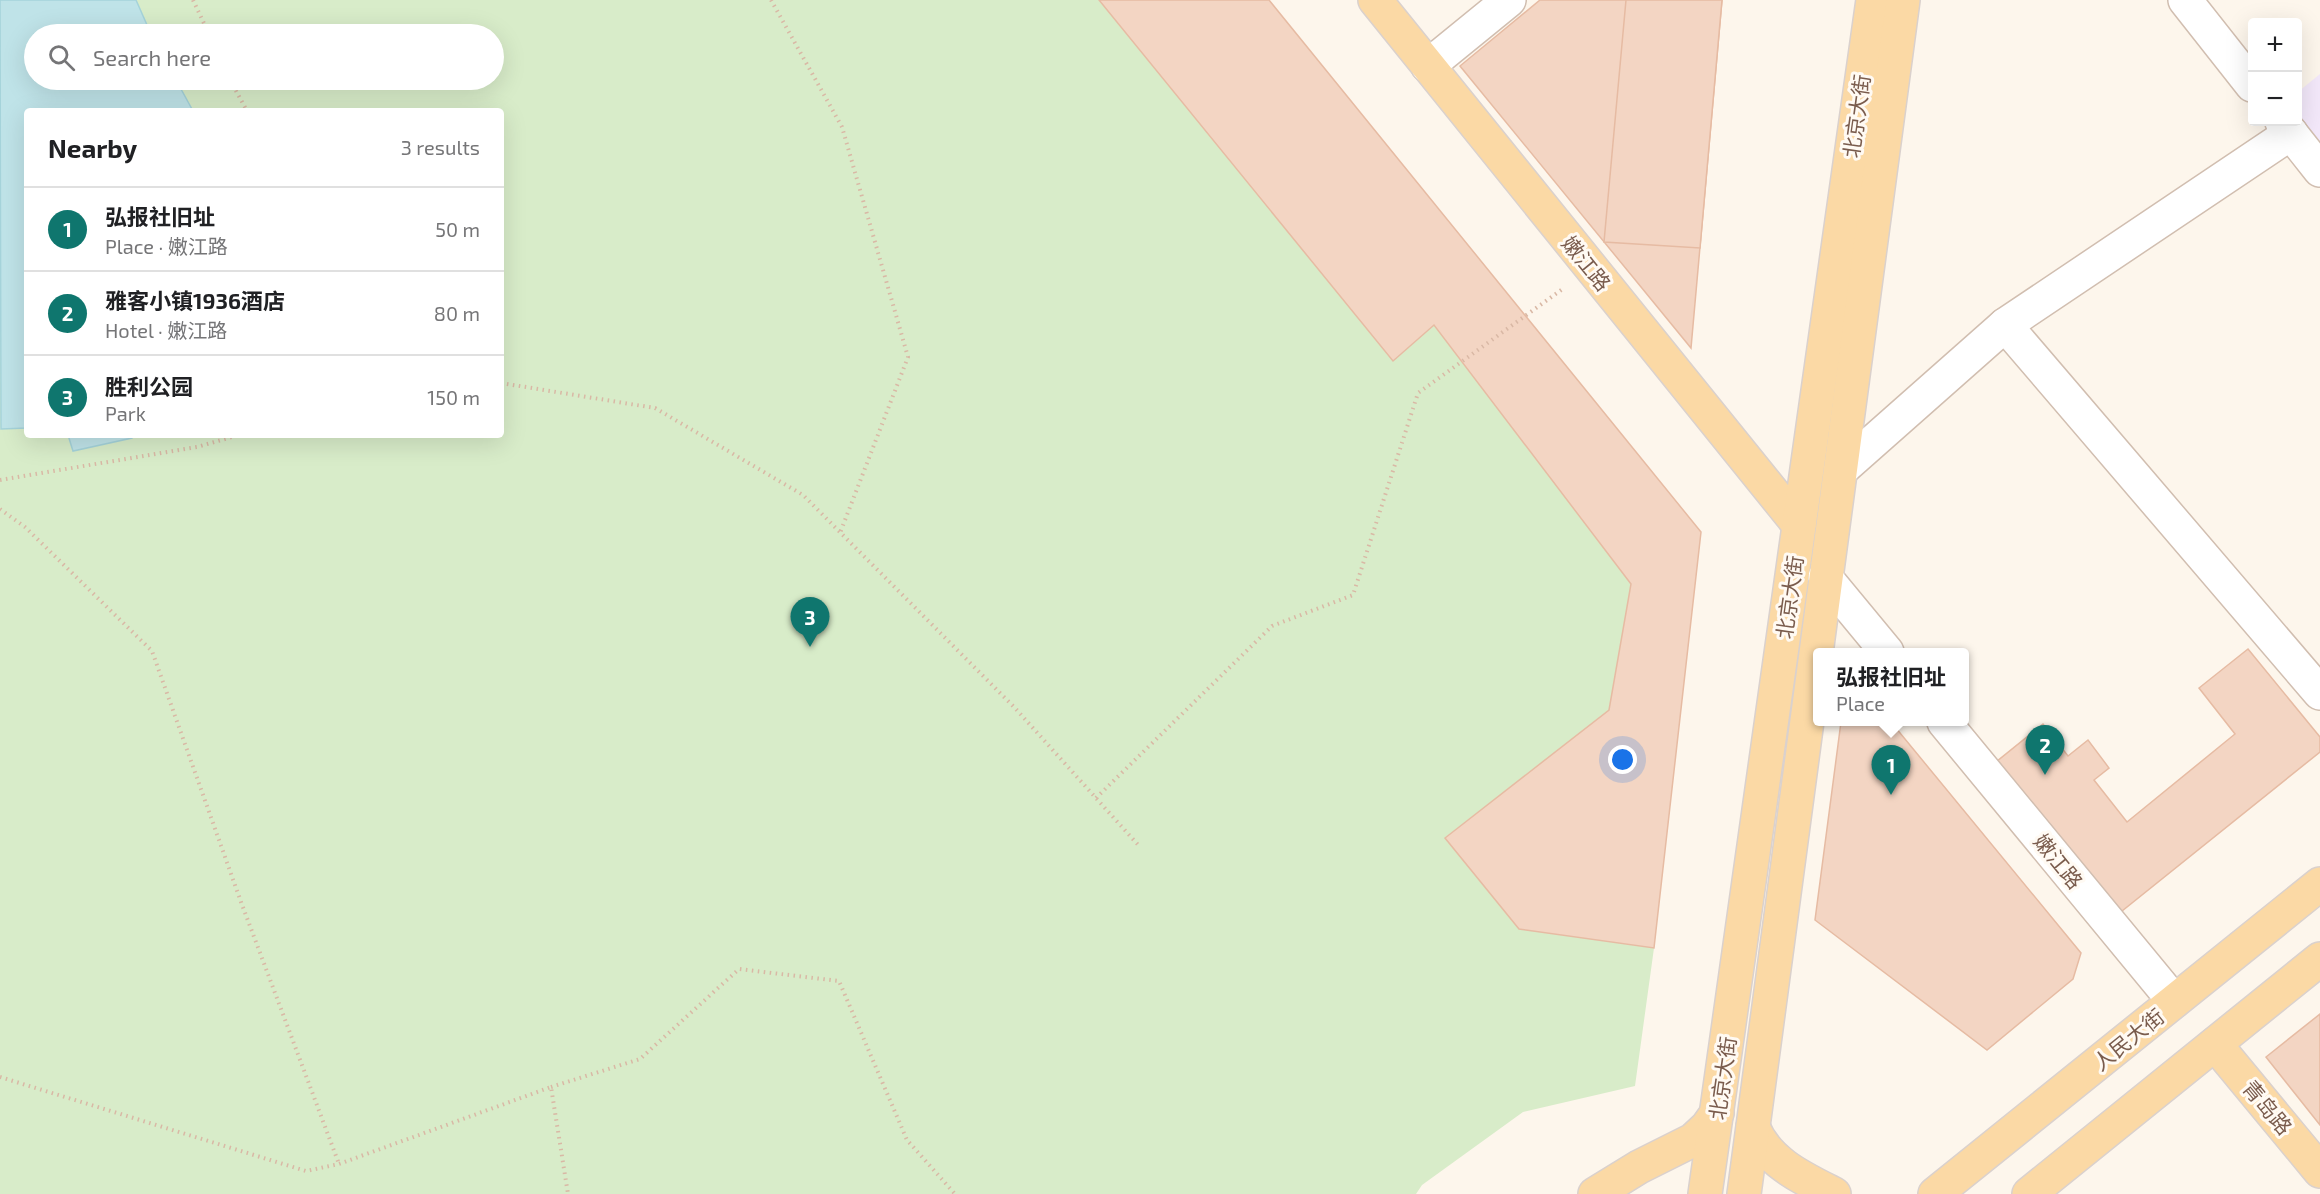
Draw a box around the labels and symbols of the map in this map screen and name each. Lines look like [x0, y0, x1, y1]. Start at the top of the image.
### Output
street label: 北京大街 [1838, 73, 1874, 159]
street label: 嫩江路 [1557, 231, 1617, 295]
street label: 北京大街 [1771, 554, 1807, 640]
pin: 3 [790, 598, 830, 647]
pin: 2 [2026, 726, 2064, 775]
your location [1608, 745, 1637, 774]
pin: 1 [1872, 746, 1910, 795]
street label: 嫩江路 [2029, 829, 2089, 893]
street label: 人民大街 [2087, 1003, 2169, 1075]
street label: 北京大街 [1704, 1035, 1740, 1121]
street label: 青岛路 [2238, 1075, 2298, 1139]

